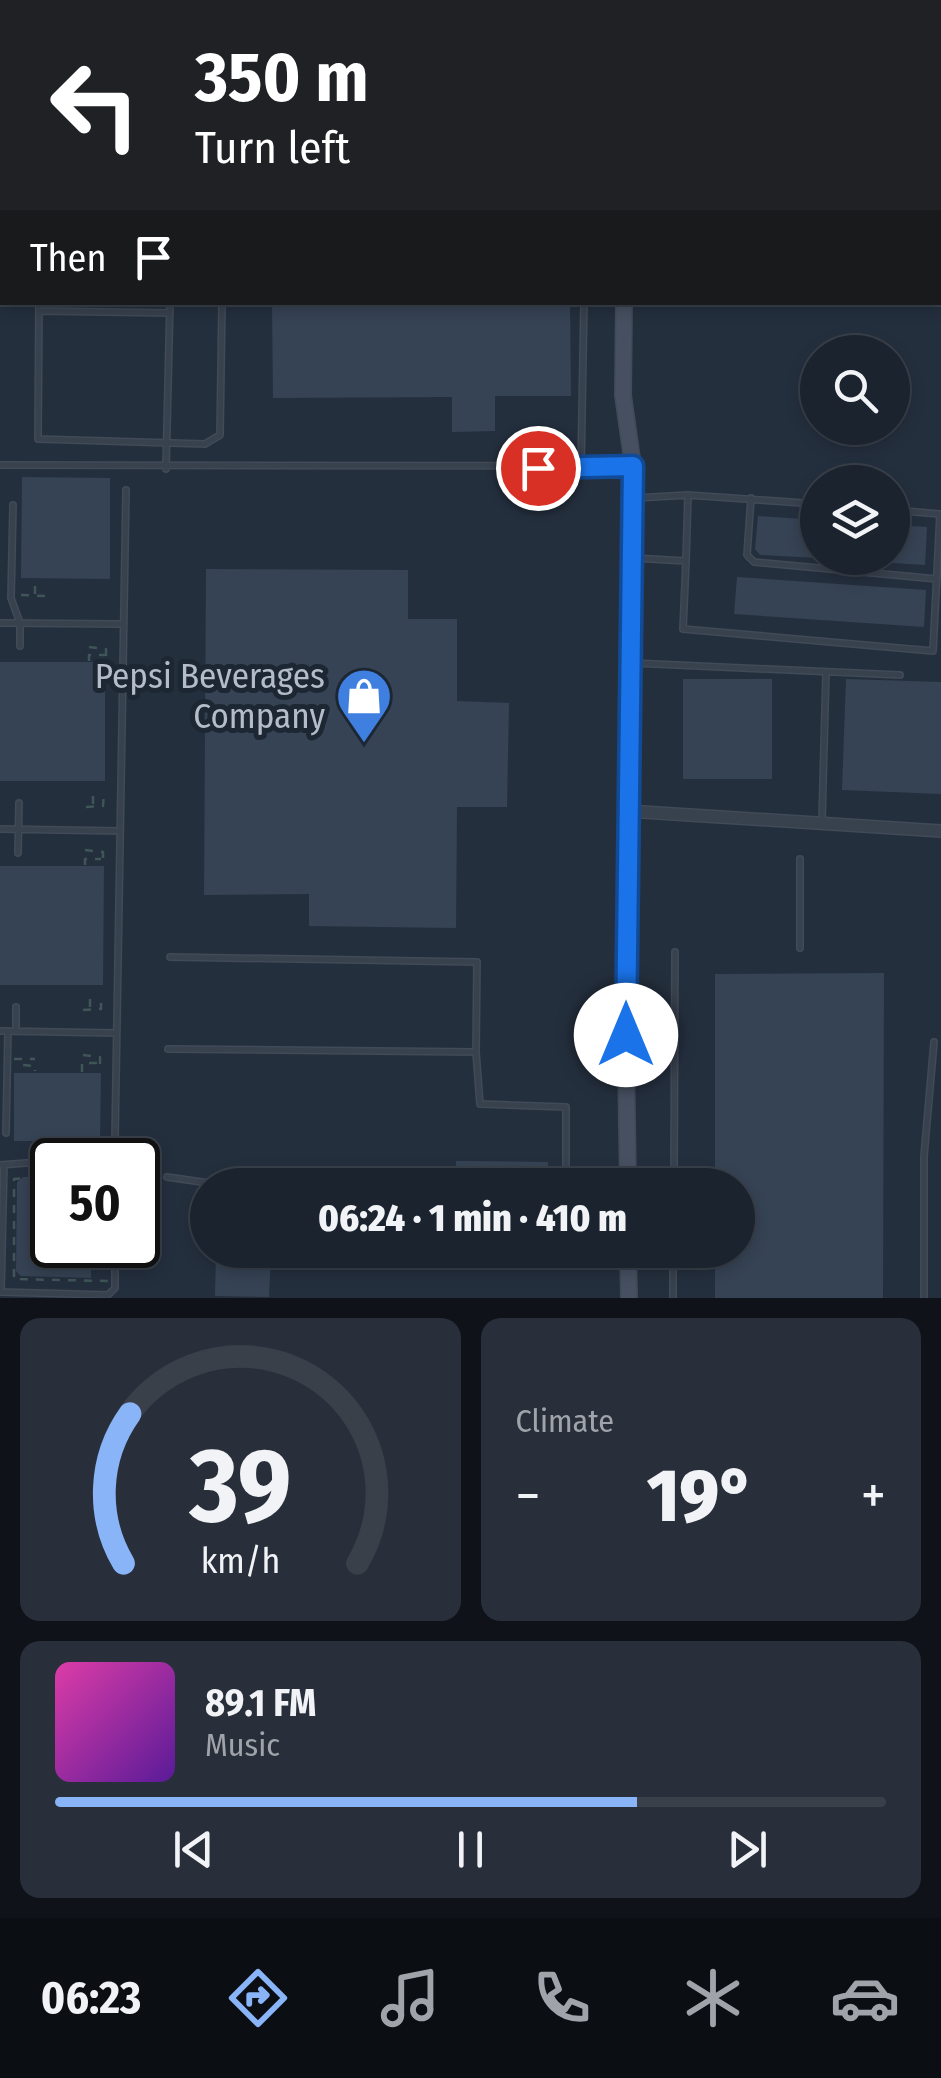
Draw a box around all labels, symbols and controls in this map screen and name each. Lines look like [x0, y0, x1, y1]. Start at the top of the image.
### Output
text: 350 m [195, 36, 369, 120]
icon: left [30, 40, 160, 170]
text: Turn left [195, 121, 350, 175]
icon: arrive [126, 230, 181, 285]
text: Then [30, 235, 106, 281]
map controls [800, 335, 910, 575]
button: search [800, 335, 910, 445]
pin [496, 426, 581, 511]
icon: arrive [511, 441, 566, 496]
button: layers [800, 465, 910, 575]
place label: Pepsi Beverages Company [95, 655, 325, 737]
shop icon: Pepsi Beverages Company [334, 666, 394, 745]
position arrow [574, 983, 678, 1087]
speed limit sign: 50 [30, 1138, 160, 1268]
text: 06:24 · 1 min · 410 m [318, 1195, 627, 1241]
text: Climate [516, 1402, 614, 1440]
text: 39 [188, 1424, 291, 1549]
text: 19° [647, 1451, 754, 1541]
text: − [516, 1463, 540, 1529]
text: + [861, 1463, 886, 1529]
text: km/h [200, 1540, 280, 1582]
text: 89.1 FM [205, 1680, 316, 1726]
text: Music [205, 1726, 280, 1764]
icon: previous [166, 1822, 221, 1877]
icon: pause [443, 1822, 498, 1877]
icon: next [720, 1822, 775, 1877]
icon: directions [223, 1963, 293, 2033]
icon: music [375, 1963, 445, 2033]
icon: phone [527, 1963, 597, 2033]
icon: climate [678, 1963, 748, 2033]
icon: car [830, 1963, 900, 2033]
text: 06:23 [41, 1971, 141, 2025]

